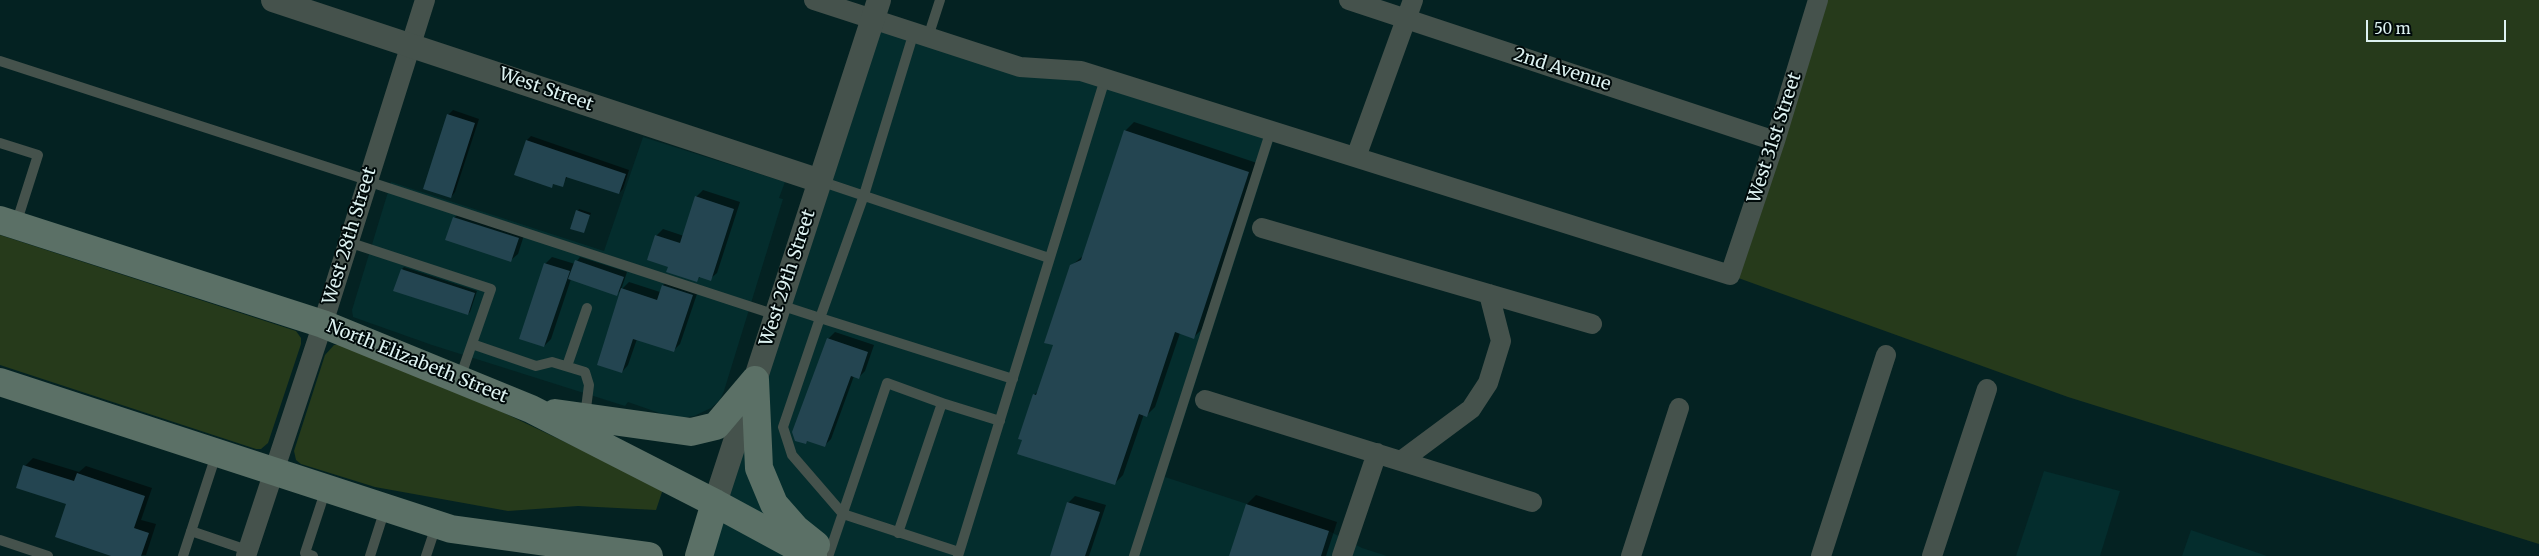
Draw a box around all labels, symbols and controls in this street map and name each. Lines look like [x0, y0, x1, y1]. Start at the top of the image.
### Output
scale bar [2369, 10, 2509, 42]
text: 50 m [2374, 19, 2411, 38]
street label: 2nd Avenue [1511, 44, 1613, 96]
street label: West Street [496, 64, 596, 116]
street label: West 31st Street [1744, 70, 1806, 206]
street label: West 28th Street [319, 165, 381, 307]
street label: West 29th Street [756, 207, 820, 349]
street label: North Elizabeth Street [323, 316, 511, 408]

